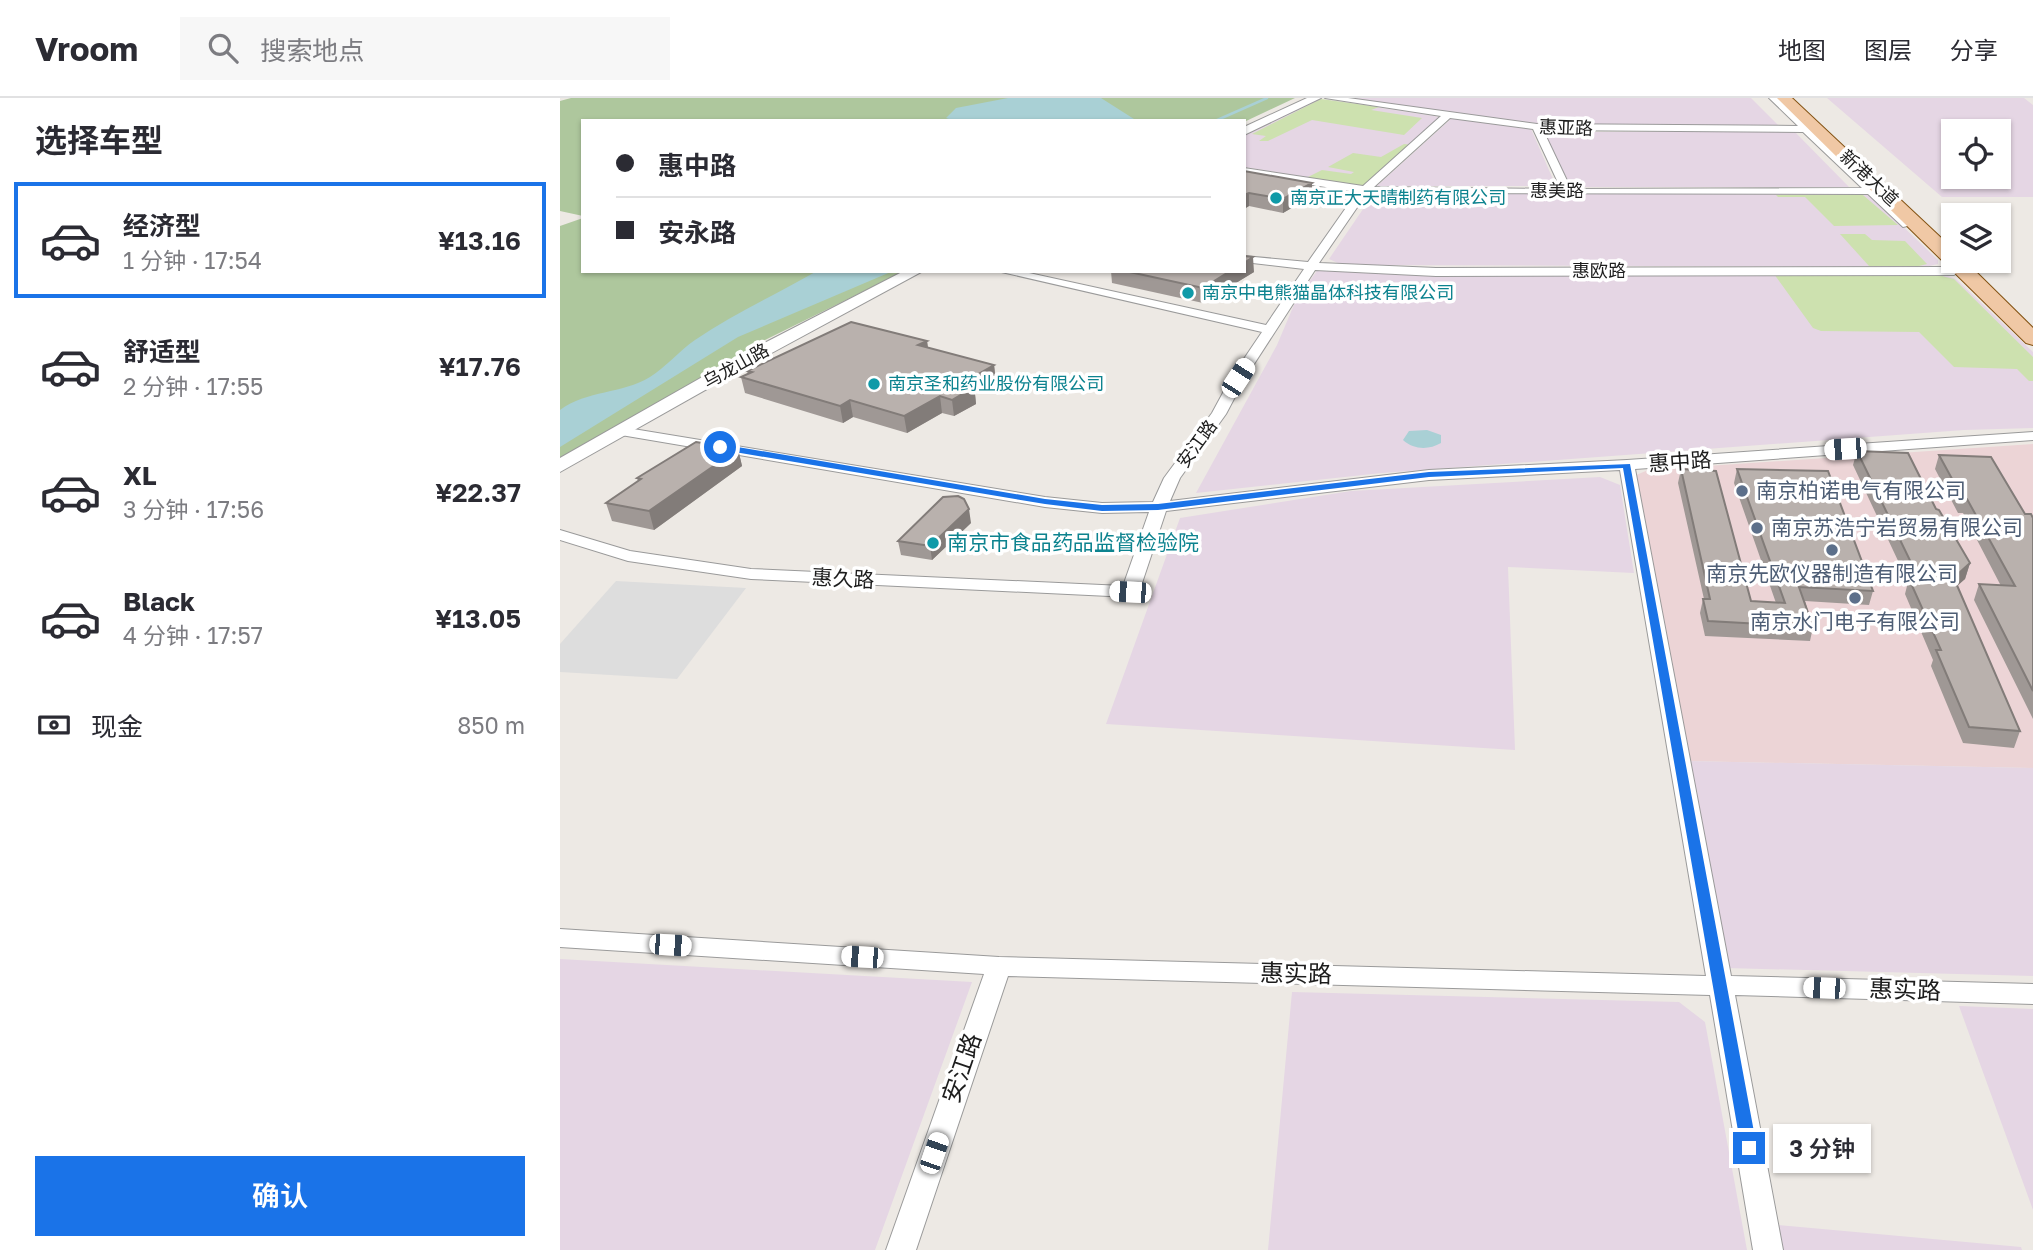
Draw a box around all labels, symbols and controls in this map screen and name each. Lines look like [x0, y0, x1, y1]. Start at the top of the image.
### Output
search box [180, 17, 670, 80]
text: Vroom [35, 29, 138, 68]
icon: search [204, 29, 242, 67]
text: 搜索地点 [260, 35, 364, 66]
text: 地图 [1778, 35, 1826, 64]
text: 图层 [1864, 35, 1912, 64]
text: 分享 [1950, 35, 1998, 64]
street label: 惠亚路 [1539, 115, 1593, 139]
map controls [1941, 119, 2011, 273]
button: locate [1941, 119, 2011, 189]
text: 选择车型 [35, 121, 163, 159]
street label: 新港大道 [1836, 145, 1904, 210]
text: 惠中路 [658, 150, 736, 181]
street label: 惠美路 [1530, 179, 1584, 201]
place label: 南京正大天晴制药有限公司 [1290, 186, 1506, 208]
marker: 南京正大天晴制药有限公司 [1268, 190, 1284, 206]
button: layers [1941, 203, 2011, 273]
icon: car [39, 209, 102, 272]
text: 经济型 [123, 210, 201, 241]
text: 安永路 [658, 217, 736, 248]
text: ¥13.16 [438, 225, 521, 256]
text: 1 分钟 · 17:54 [123, 246, 262, 274]
street label: 惠欧路 [1572, 259, 1626, 281]
place label: 南京中电熊猫晶体科技有限公司 [1202, 281, 1454, 303]
marker: 南京中电熊猫晶体科技有限公司 [1180, 285, 1196, 301]
icon: car [39, 335, 102, 398]
text: 舒适型 [123, 336, 201, 367]
street label: 乌龙山路 [699, 338, 772, 392]
text: ¥17.76 [439, 351, 521, 382]
car [1218, 355, 1259, 401]
text: 2 分钟 · 17:55 [123, 372, 263, 400]
place label: 南京圣和药业股份有限公司 [888, 372, 1104, 394]
marker: 南京圣和药业股份有限公司 [866, 376, 882, 392]
street label: 安江路 [1171, 415, 1221, 472]
route start [704, 431, 736, 463]
car [1824, 437, 1867, 461]
street label: 惠中路 [1648, 446, 1712, 476]
text: XL [123, 460, 157, 491]
icon: car [39, 461, 102, 524]
text: ¥22.37 [435, 477, 521, 508]
place label: 南京柏诺电气有限公司 [1756, 477, 1966, 503]
marker: 南京柏诺电气有限公司 [1734, 483, 1750, 499]
text: 3 分钟 · 17:56 [123, 495, 264, 523]
place label: 南京苏浩宁岩贸易有限公司 [1771, 514, 2023, 540]
marker: 南京苏浩宁岩贸易有限公司 [1749, 520, 1765, 536]
place label: 南京市食品药品监督检验院 [947, 529, 1199, 555]
marker: 南京市食品药品监督检验院 [925, 535, 941, 551]
marker: 南京先欧仪器制造有限公司 [1824, 542, 1840, 558]
place label: 南京先欧仪器制造有限公司 [1706, 560, 1958, 586]
street label: 惠久路 [811, 563, 875, 593]
car [1109, 580, 1152, 604]
text: Black [123, 586, 195, 617]
icon: car [39, 587, 102, 650]
marker: 南京水门电子有限公司 [1847, 590, 1863, 606]
text: ¥13.05 [435, 603, 521, 634]
place label: 南京水门电子有限公司 [1750, 608, 1960, 634]
text: 4 分钟 · 17:57 [123, 621, 263, 649]
icon: cash [35, 706, 73, 744]
text: 现金 [91, 711, 143, 742]
text: 850 m [457, 711, 525, 739]
car [649, 933, 692, 957]
car [841, 945, 884, 969]
street label: 惠实路 [1260, 957, 1332, 988]
street label: 惠实路 [1869, 973, 1942, 1004]
car [1803, 977, 1846, 999]
street label: 安江路 [935, 1029, 986, 1106]
callout: 3 分钟 [1774, 1124, 1872, 1172]
car [918, 1130, 951, 1176]
route end [1733, 1132, 1765, 1164]
text: 3 分钟 [1789, 1134, 1855, 1162]
button: 确认 [35, 1156, 525, 1236]

